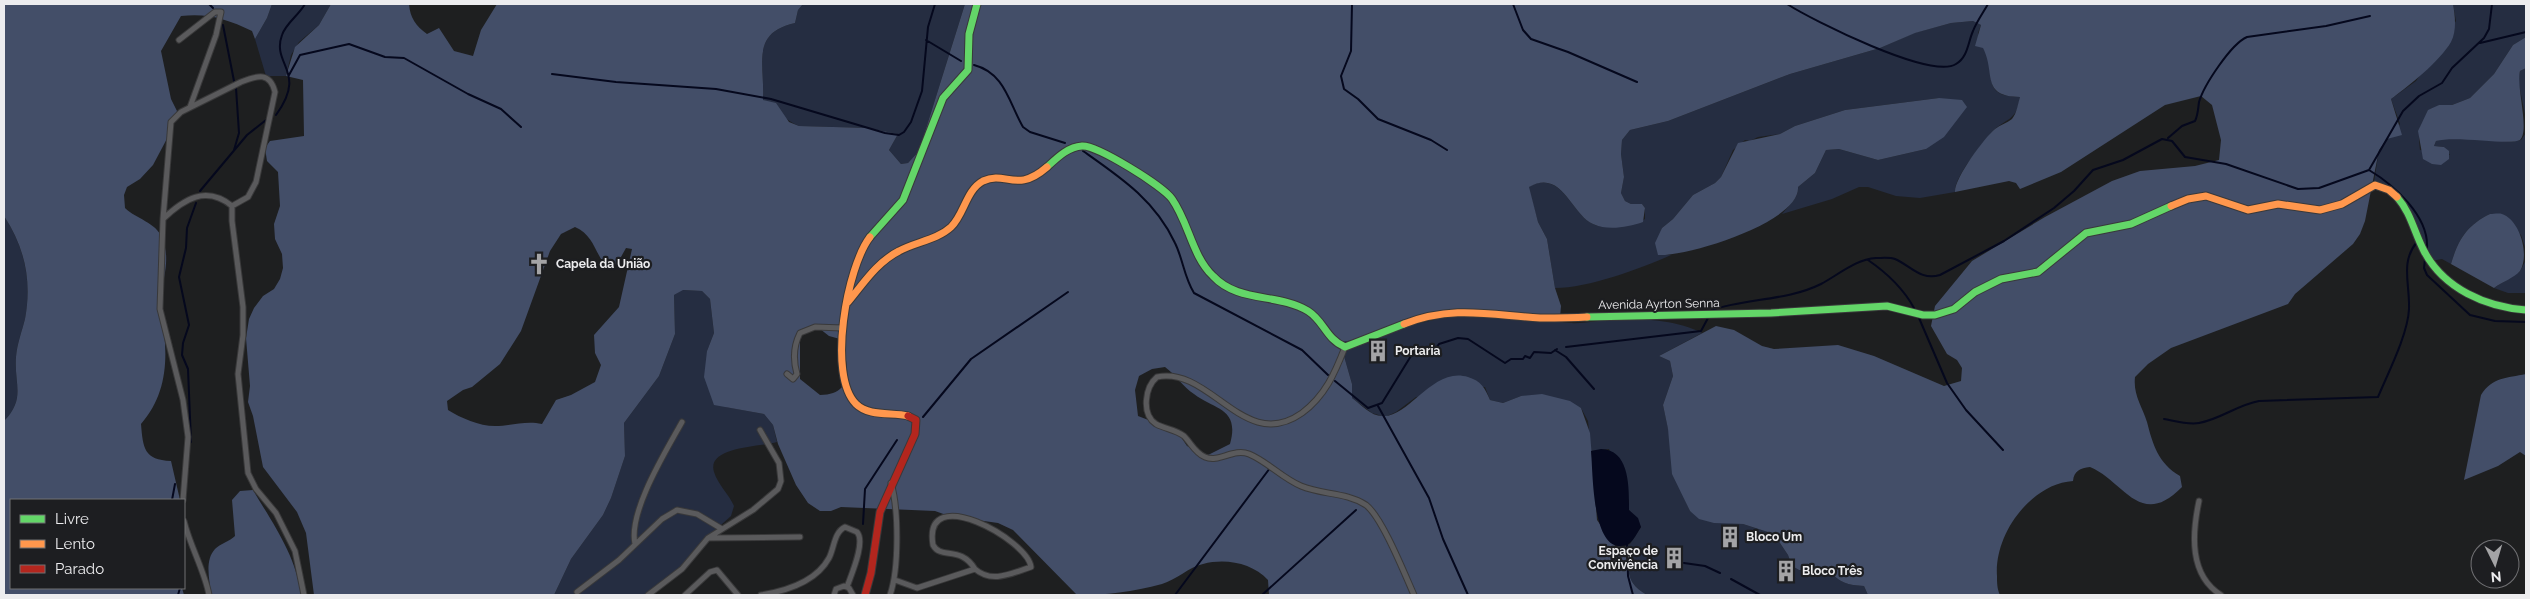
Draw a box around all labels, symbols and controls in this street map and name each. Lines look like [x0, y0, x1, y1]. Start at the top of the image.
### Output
church icon: Capela da União [526, 251, 552, 277]
place label: Capela da União [556, 257, 650, 271]
street label: Avenida Ayrton Senna [1598, 296, 1720, 312]
building icon: Portaria [1365, 338, 1391, 364]
place label: Portaria [1395, 344, 1440, 358]
legend [10, 499, 185, 589]
text: Livre [55, 510, 89, 528]
building icon: Bloco Um [1717, 524, 1743, 550]
place label: Bloco Um [1746, 530, 1802, 544]
text: Lento [55, 535, 95, 553]
north arrow [2470, 539, 2520, 589]
place label: Espaço de Convivência [1588, 544, 1658, 572]
building icon: Espaço de Convivência [1661, 545, 1687, 571]
building icon: Bloco Três [1773, 558, 1799, 584]
text: Parado [55, 560, 104, 578]
place label: Bloco Três [1802, 564, 1862, 578]
text: N [2490, 569, 2502, 585]

